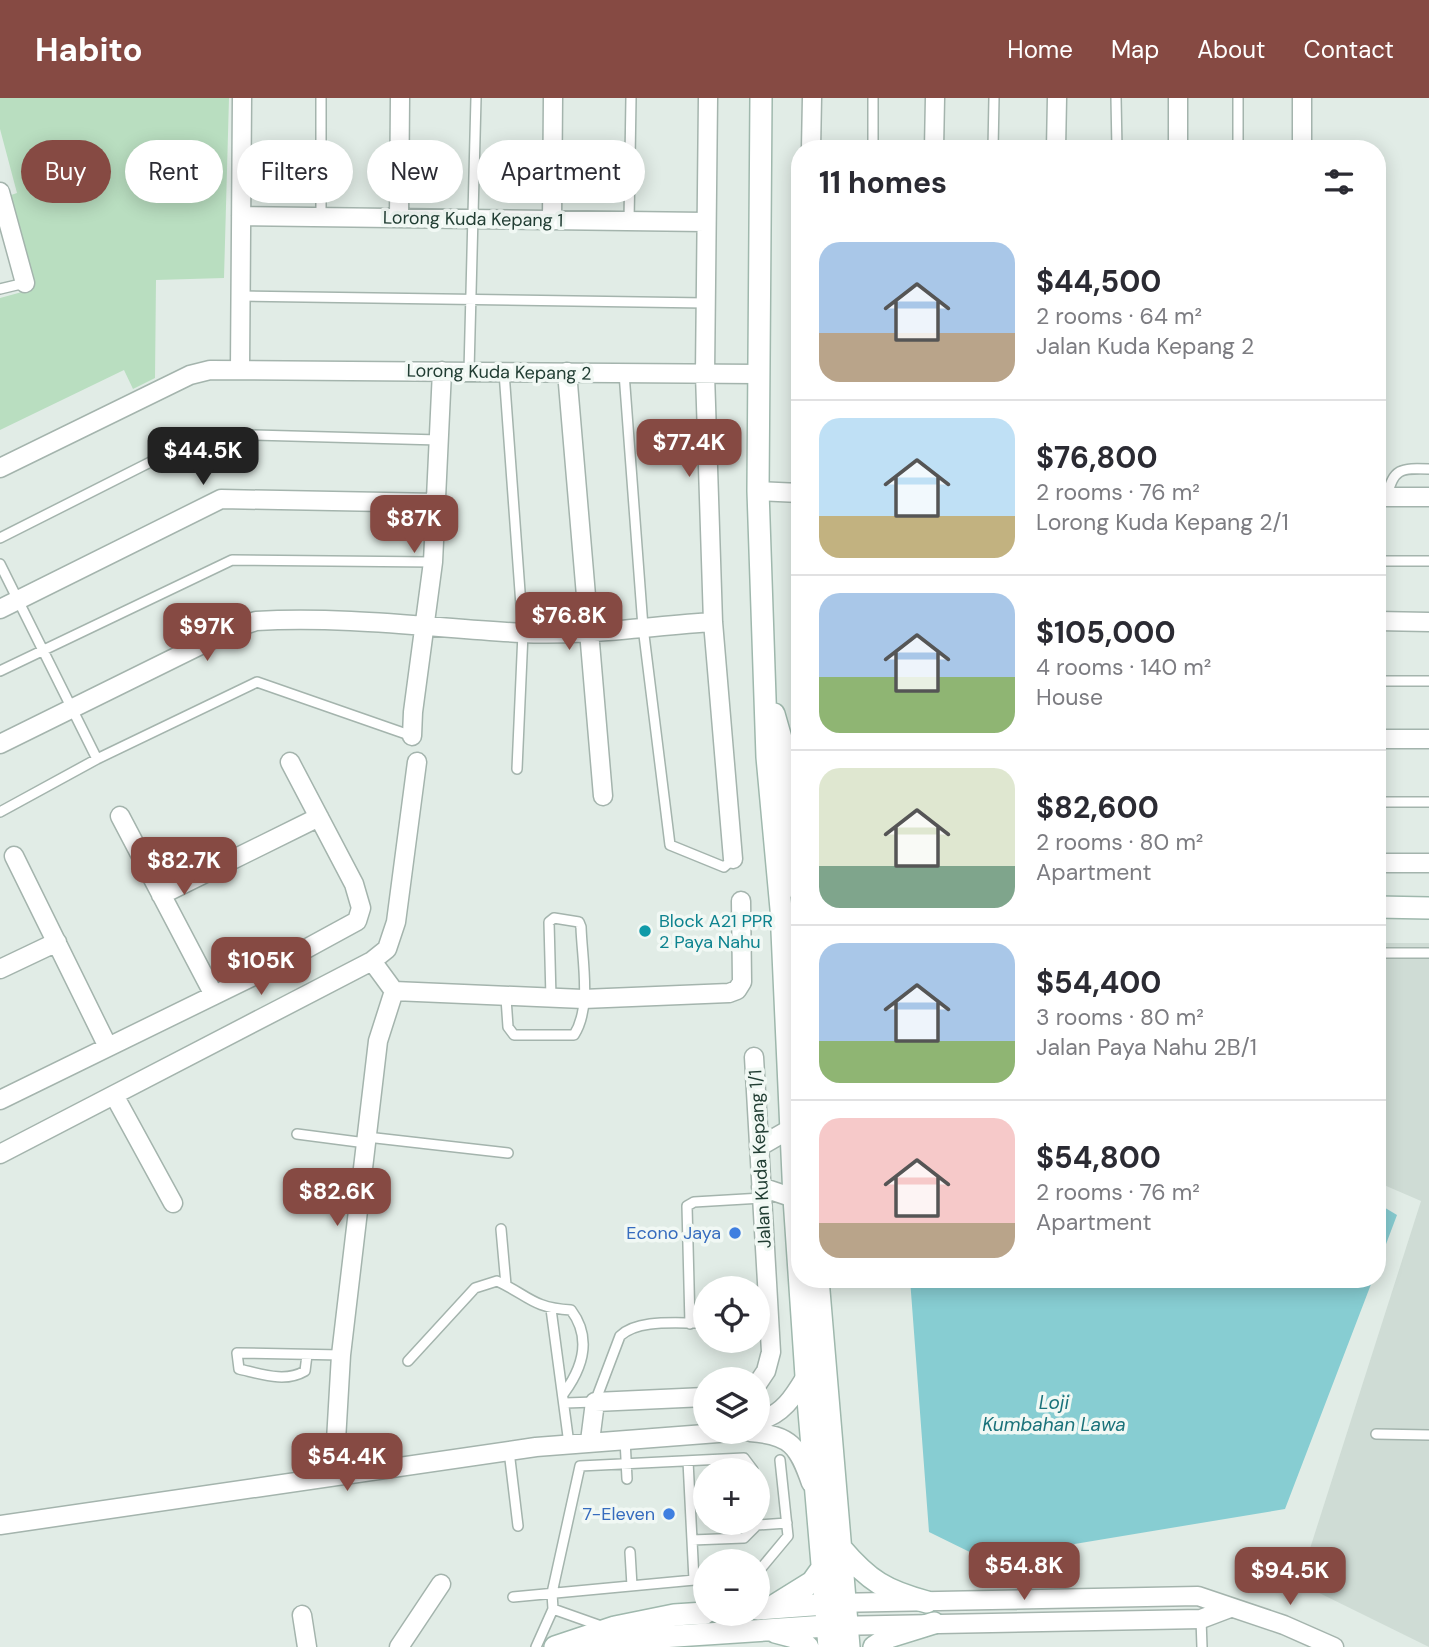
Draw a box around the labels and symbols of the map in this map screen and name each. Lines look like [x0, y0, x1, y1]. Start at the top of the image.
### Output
street label: Lorong Kuda Kepang 1 [383, 205, 563, 233]
street label: Lorong Kuda Kepang 2 [406, 358, 592, 386]
pin: $77.4K [632, 420, 746, 479]
pin: $44.5K [146, 428, 260, 487]
pin: $87K [373, 496, 455, 555]
pin: $76.8K [512, 592, 626, 652]
pin: $97K [166, 603, 248, 663]
pin: $82.7K [127, 838, 241, 897]
place label: Block A21 PPR 2 Paya Nahu [659, 909, 773, 954]
marker: Block A21 PPR 2 Paya Nahu [637, 923, 653, 939]
pin: $105K [212, 937, 310, 997]
street label: Jalan Kuda Kepang 1/1 [743, 1069, 777, 1249]
pin: $82.6K [280, 1168, 394, 1228]
place label: Econo Jaya [626, 1221, 721, 1245]
marker: Econo Jaya [727, 1225, 743, 1241]
water label: Loji Kumbahan Lawa [982, 1390, 1126, 1437]
pin: $54.4K [290, 1434, 404, 1493]
place label: 7-Eleven [583, 1502, 655, 1526]
marker: 7-Eleven [661, 1506, 677, 1522]
pin: $54.8K [967, 1542, 1081, 1602]
pin: $94.5K [1233, 1548, 1347, 1607]

